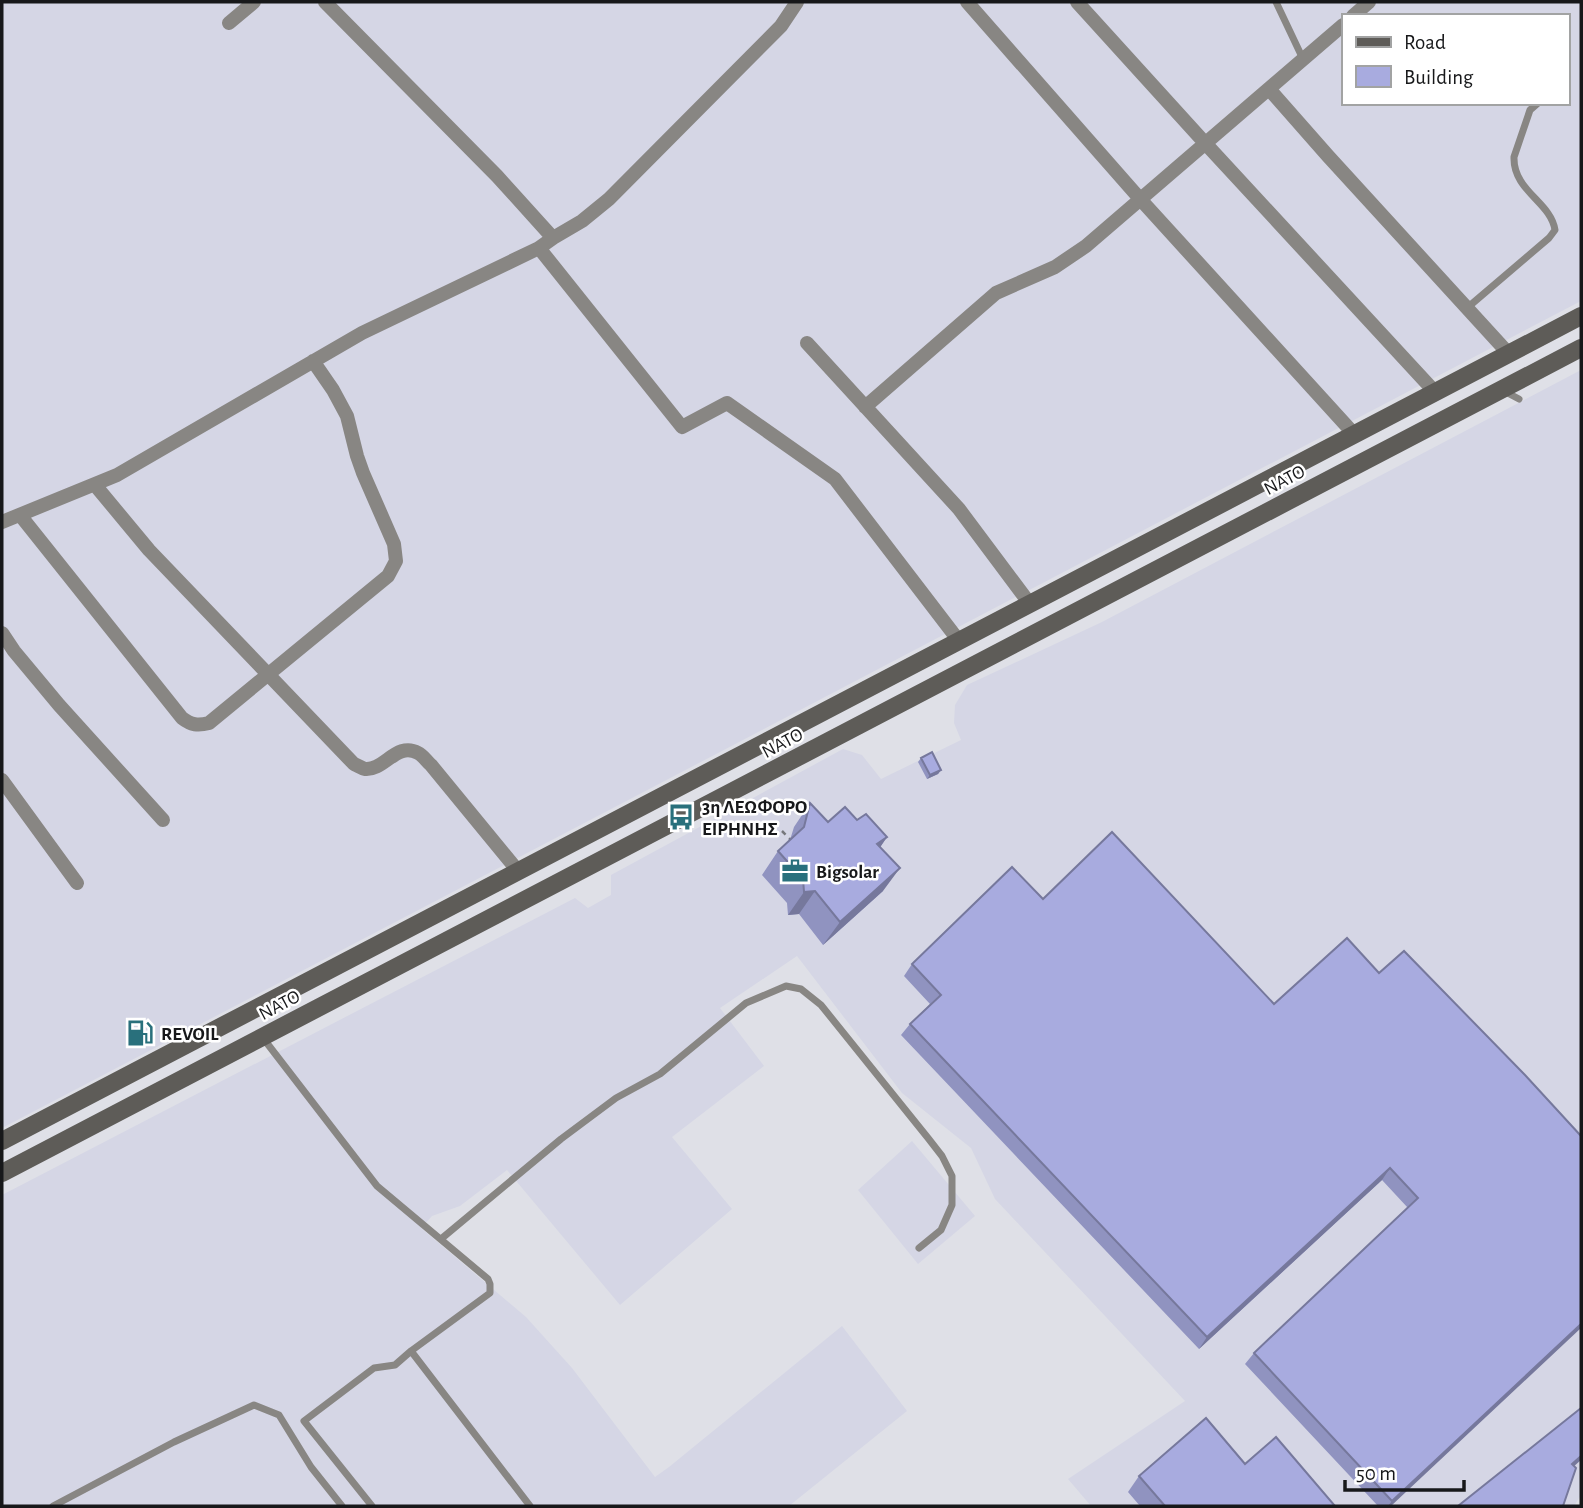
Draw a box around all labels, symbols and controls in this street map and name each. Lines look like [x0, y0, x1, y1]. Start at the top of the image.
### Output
legend [1342, 14, 1569, 105]
text: Road [1404, 32, 1446, 53]
text: Building [1404, 67, 1474, 88]
street label: ΝΑΤΟ [1261, 462, 1308, 499]
street label: ΝΑΤΟ [759, 725, 806, 762]
place label: 3η ΛΕΩΦΟΡΟ ΕΙΡΗΝΗΣ [702, 798, 807, 839]
bus stop icon: 3η ΛΕΩΦΟΡΟ ΕΙΡΗΝΗΣ [666, 802, 696, 832]
office icon: Bigsolar [780, 856, 810, 886]
place label: Bigsolar [816, 863, 879, 882]
street label: ΝΑΤΟ [256, 987, 303, 1024]
fuel station icon: REVOIL [125, 1018, 155, 1048]
place label: REVOIL [161, 1025, 219, 1044]
scale bar [1345, 1448, 1464, 1492]
text: 50 m [1356, 1463, 1396, 1484]

